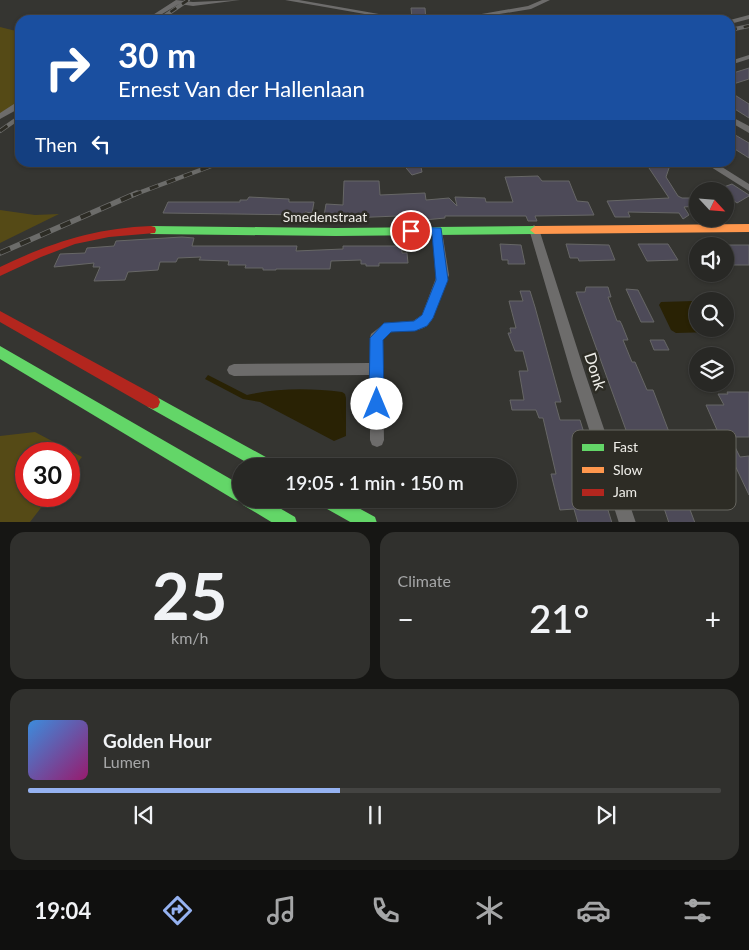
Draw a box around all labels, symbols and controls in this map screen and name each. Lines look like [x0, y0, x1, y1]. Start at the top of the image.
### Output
text: 30 m [118, 33, 196, 75]
icon: right [35, 35, 100, 100]
text: Ernest Van der Hallenlaan [118, 75, 365, 102]
icon: left [87, 130, 115, 158]
text: Then [35, 133, 77, 156]
north arrow [689, 182, 734, 228]
map controls [689, 182, 734, 392]
street label: Smedenstraat [283, 208, 367, 225]
pin [390, 210, 432, 252]
icon: arrive [397, 217, 425, 245]
button: sound [689, 237, 734, 282]
button: search [689, 292, 734, 337]
button: layers [689, 347, 734, 392]
street label: Donk [581, 350, 611, 393]
position arrow [350, 377, 402, 429]
legend [572, 430, 736, 510]
text: Fast [613, 438, 638, 455]
speed limit sign: 30 [15, 442, 80, 507]
text: Slow [613, 461, 643, 478]
text: 19:05 · 1 min · 150 m [285, 471, 464, 494]
text: Jam [613, 483, 637, 500]
text: 25 [152, 556, 227, 634]
text: Climate [398, 571, 451, 590]
text: 21° [529, 595, 589, 641]
text: − [398, 602, 414, 636]
text: + [705, 602, 721, 636]
text: km/h [171, 628, 208, 647]
text: Golden Hour [103, 729, 212, 752]
text: Lumen [103, 752, 150, 771]
icon: previous [130, 801, 158, 829]
icon: pause [361, 801, 389, 829]
icon: next [592, 801, 620, 829]
icon: directions [160, 893, 195, 928]
icon: music [264, 893, 299, 928]
icon: phone [368, 893, 403, 928]
icon: climate [472, 893, 507, 928]
icon: car [576, 893, 611, 928]
icon: filters [680, 893, 715, 928]
text: 19:04 [34, 897, 91, 924]

